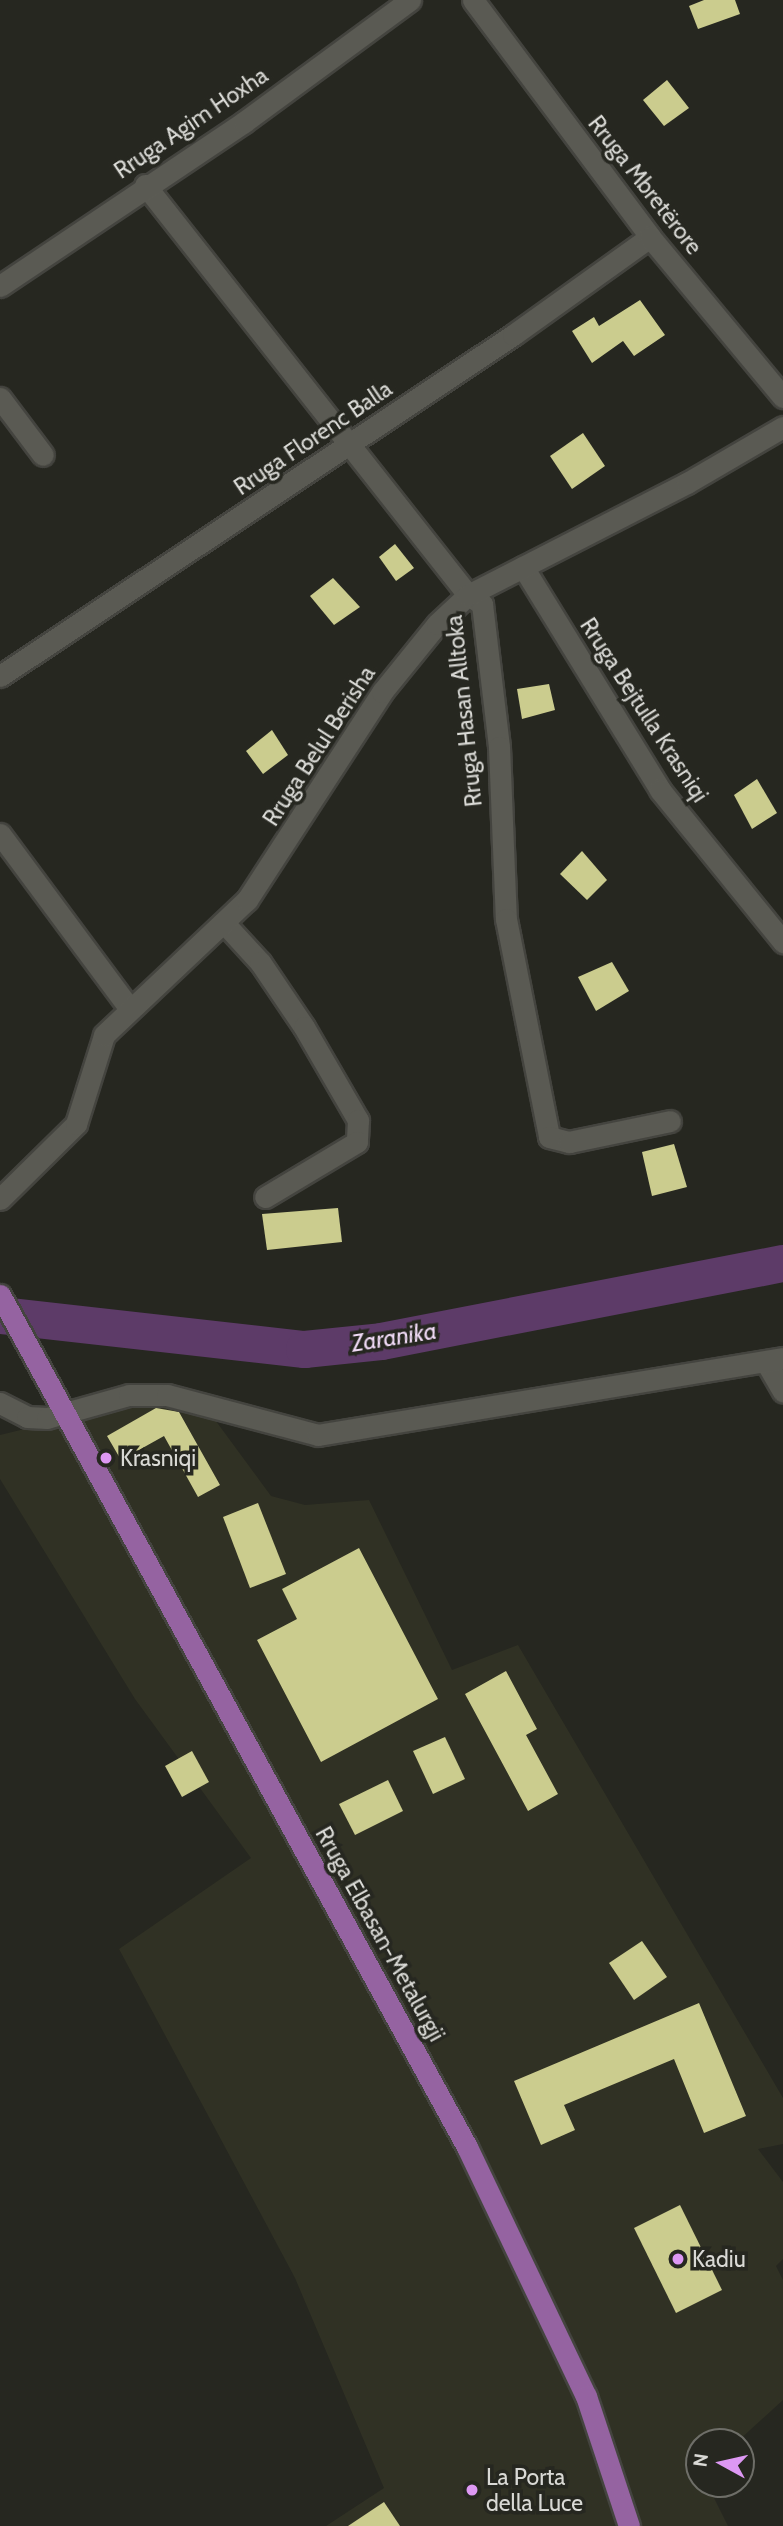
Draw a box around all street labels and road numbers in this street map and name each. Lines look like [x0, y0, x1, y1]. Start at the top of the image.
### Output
street label: Rruga Agim Hoxha [109, 61, 273, 185]
street label: Rruga Mbretërore [582, 110, 708, 260]
street label: Rruga Florenc Balla [229, 375, 397, 501]
street label: Rruga Bejtulla Krasniqi [574, 613, 714, 807]
street label: Rruga Hasan Alltoka [440, 614, 488, 808]
street label: Rruga Belul Berisha [257, 661, 381, 831]
street label: Rruga Elbasan-Metalurgji [310, 1822, 450, 2046]

